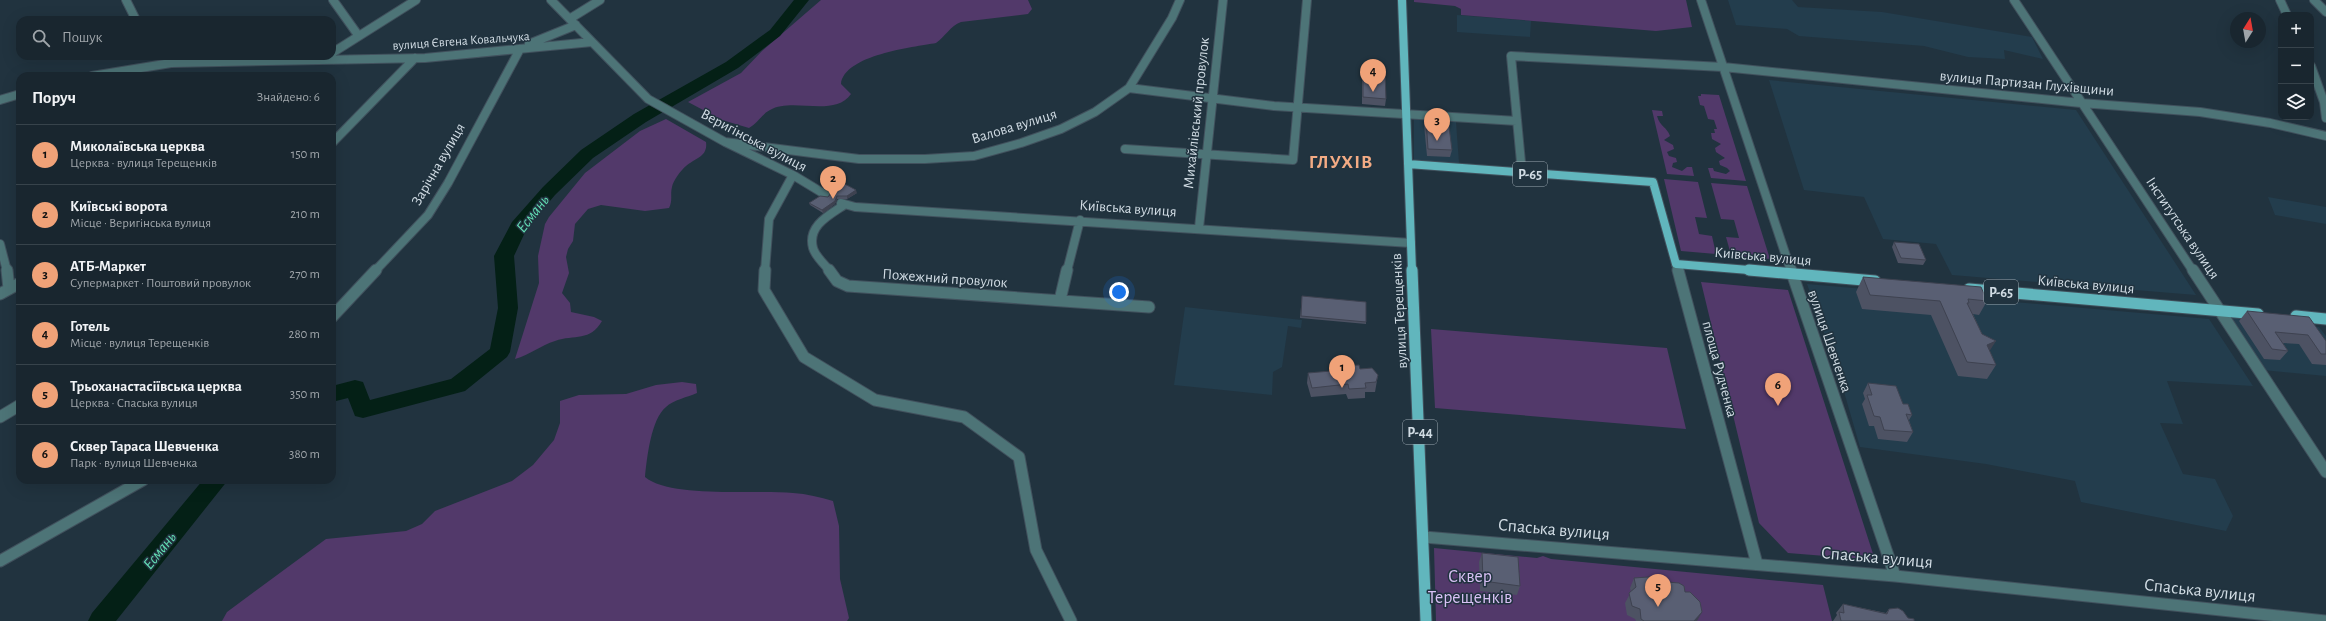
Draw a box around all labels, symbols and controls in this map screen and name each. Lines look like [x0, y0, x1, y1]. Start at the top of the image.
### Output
north arrow [2230, 12, 2266, 48]
map controls [2278, 12, 2314, 120]
button: + [2278, 12, 2314, 48]
search box [16, 16, 336, 60]
icon: search [30, 27, 52, 49]
text: Пошук [62, 30, 102, 45]
street label: вулиця Євгена Ковальчука [392, 30, 530, 53]
street label: Михайлівський провулок [1181, 36, 1212, 190]
button: − [2278, 48, 2314, 84]
pin: 4 [1360, 59, 1386, 92]
street label: вулиця Партизан Глухівщини [1939, 68, 2115, 99]
button: layers [2278, 84, 2314, 120]
text: Поруч [32, 89, 76, 106]
text: Знайдено: 6 [257, 91, 320, 104]
street label: Веригінська вулиця [698, 106, 809, 175]
street label: Валова вулиця [970, 106, 1059, 147]
pin: 3 [1424, 108, 1450, 141]
street label: Зарічна вулиця [409, 120, 468, 208]
text: Миколаївська церква [70, 139, 205, 154]
text: 1 [43, 148, 47, 161]
text: 150 m [291, 148, 320, 161]
district label: ГЛУХІВ [1309, 153, 1373, 172]
text: Церква · вулиця Терещенків [70, 157, 217, 170]
road number: Р-65 [1513, 162, 1547, 186]
pin: 2 [820, 166, 846, 199]
street label: Інститутська вулиця [2143, 175, 2222, 282]
water label: Есмань [513, 192, 552, 235]
street label: Київська вулиця [1079, 198, 1177, 219]
text: Київські ворота [70, 199, 168, 214]
text: 2 [42, 208, 48, 221]
text: 210 m [290, 208, 320, 221]
text: Місце · Веригінська вулиця [70, 217, 211, 230]
street label: Київська вулиця [1714, 245, 1812, 268]
street label: вулиця Терещенків [1389, 253, 1410, 369]
text: АТБ-Маркет [70, 259, 146, 274]
street label: Пожежний провулок [882, 267, 1008, 290]
text: 3 [42, 268, 48, 281]
text: 270 m [289, 268, 320, 281]
street label: Київська вулиця [2037, 273, 2135, 296]
text: Супермаркет · Поштовий провулок [70, 277, 251, 290]
road number: Р-65 [1984, 280, 2018, 304]
your location [1109, 282, 1129, 302]
street label: вулиця Шевченка [1805, 288, 1854, 395]
text: Готель [70, 319, 110, 334]
street label: площа Рудченка [1699, 319, 1740, 419]
text: 4 [42, 328, 48, 341]
text: 280 m [289, 328, 320, 341]
text: Місце · вулиця Терещенків [70, 337, 209, 350]
pin: 1 [1329, 355, 1355, 388]
pin: 6 [1765, 373, 1791, 406]
text: Трьоханастасіївська церква [70, 379, 242, 394]
text: 5 [42, 388, 48, 401]
text: 350 m [290, 388, 320, 401]
text: Церква · Спаська вулиця [70, 397, 198, 410]
road number: Р-44 [1403, 420, 1437, 444]
text: Сквер Тараса Шевченка [70, 439, 219, 454]
text: 6 [42, 448, 48, 461]
text: 380 m [289, 448, 320, 461]
text: Парк · вулиця Шевченка [70, 457, 197, 470]
street label: Спаська вулиця [1497, 516, 1611, 544]
water label: Есмань [140, 529, 179, 572]
street label: Спаська вулиця [1820, 544, 1934, 572]
park label: Сквер Терещенків [1428, 568, 1512, 607]
pin: 5 [1645, 574, 1671, 607]
street label: Спаська вулиця [2143, 576, 2257, 606]

